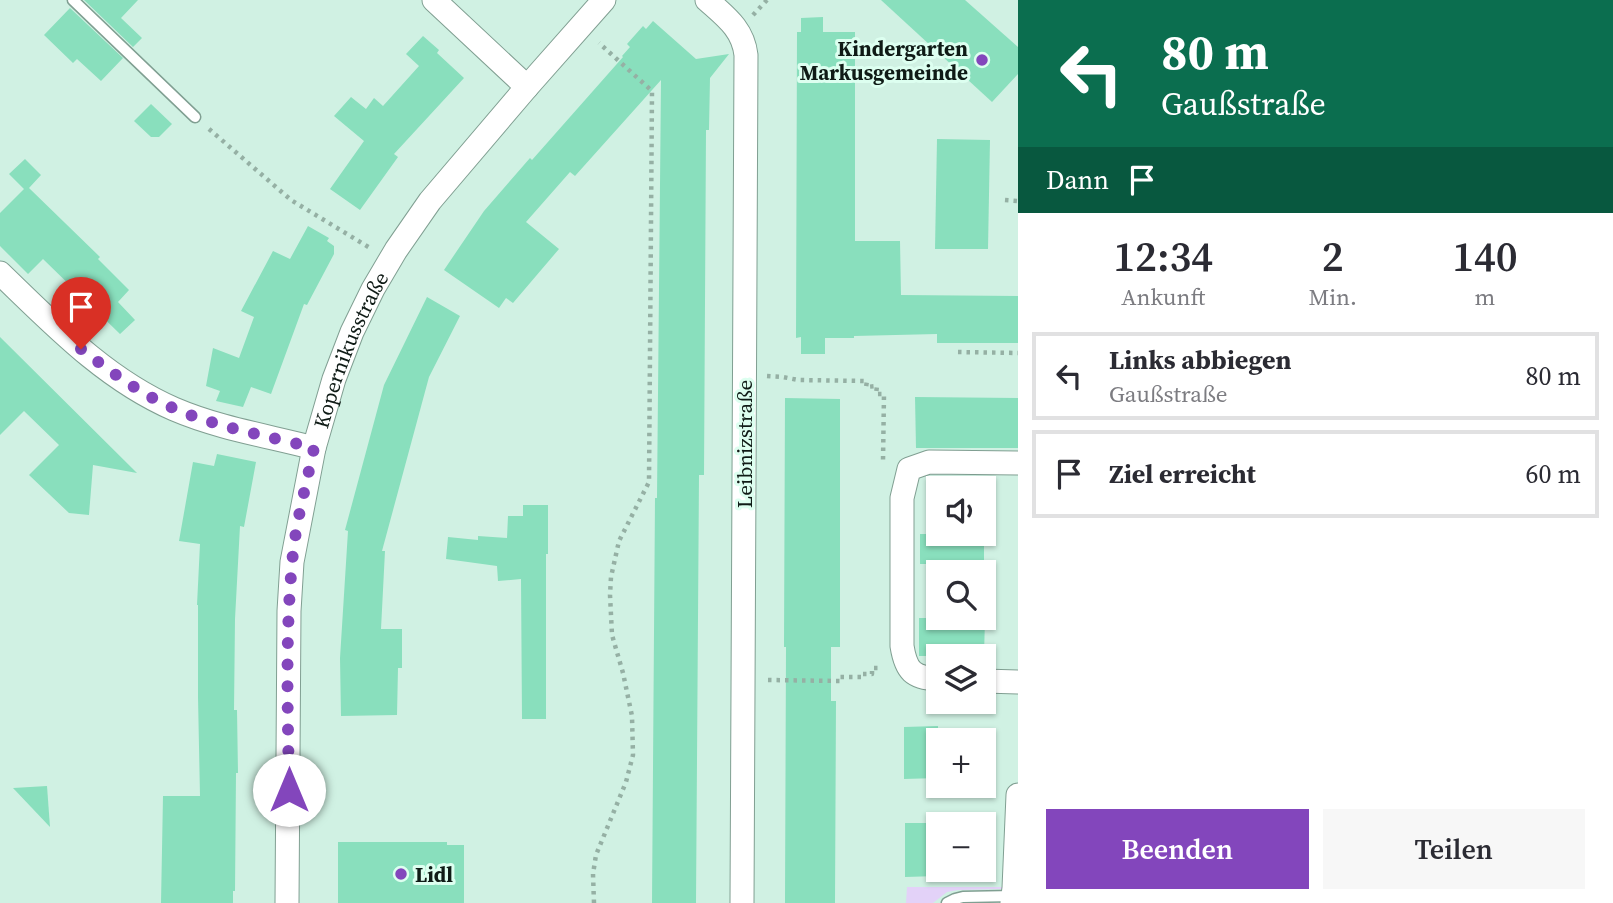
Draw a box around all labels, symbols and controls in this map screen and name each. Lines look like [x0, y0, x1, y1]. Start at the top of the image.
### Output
text: 80 m [1161, 18, 1269, 85]
icon: left [1046, 28, 1137, 119]
place label: Kindergarten Markusgemeinde [800, 34, 968, 87]
marker: Kindergarten Markusgemeinde [974, 52, 990, 68]
text: Gaußstraße [1161, 82, 1326, 126]
icon: arrive [1123, 161, 1161, 199]
text: Dann [1046, 162, 1109, 198]
text: 12:34 [1113, 227, 1213, 285]
text: 2 [1322, 227, 1344, 285]
text: 140 [1452, 227, 1518, 285]
street label: Kopernikusstraße [306, 266, 395, 432]
pin [51, 277, 111, 349]
text: Ankunft [1121, 281, 1205, 313]
text: Min. [1308, 281, 1357, 313]
text: m [1475, 281, 1495, 313]
icon: arrive [62, 288, 100, 326]
text: Links abbiegen [1109, 342, 1292, 378]
icon: left [1050, 357, 1088, 395]
text: 80 m [1526, 358, 1581, 394]
text: Gaußstraße [1109, 378, 1227, 410]
street label: Leibnizstraße [730, 380, 759, 508]
icon: arrive [1050, 455, 1088, 493]
text: Ziel erreicht [1109, 456, 1256, 492]
text: 60 m [1526, 456, 1581, 492]
map controls [926, 476, 996, 882]
button: sound [926, 476, 996, 546]
button: search [926, 560, 996, 630]
button: layers [926, 644, 996, 714]
button: + [926, 728, 996, 798]
position arrow [252, 753, 326, 827]
button: Beenden [1046, 809, 1309, 889]
button: Teilen [1323, 809, 1585, 889]
button: − [926, 812, 996, 882]
place label: Lidl [415, 860, 453, 889]
marker: Lidl [393, 866, 409, 882]

